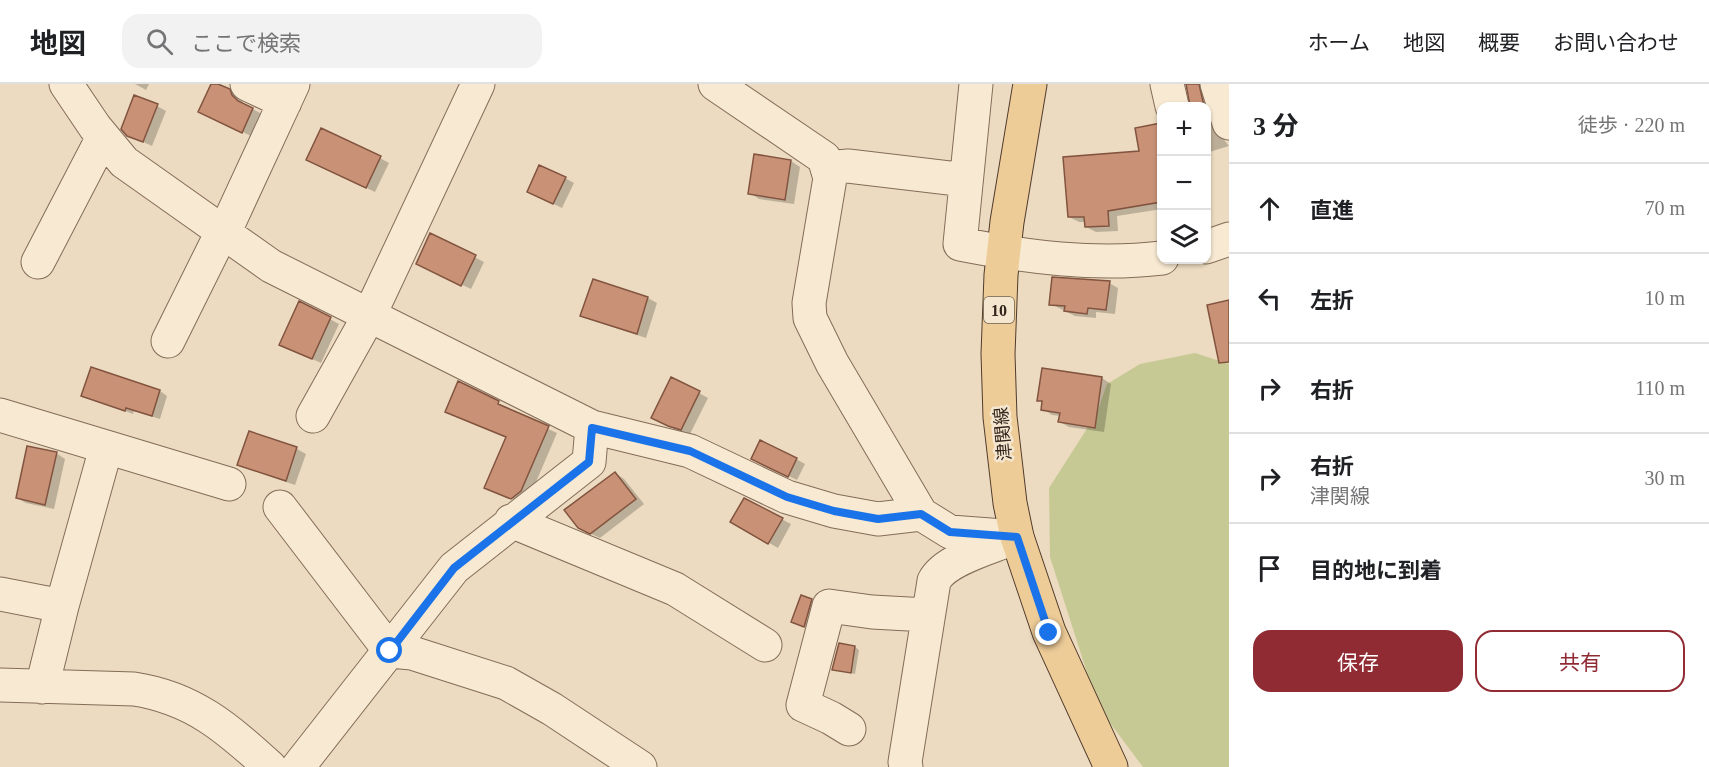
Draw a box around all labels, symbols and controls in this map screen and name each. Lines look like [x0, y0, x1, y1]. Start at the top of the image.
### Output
search box [122, 14, 542, 68]
icon: search [143, 25, 176, 58]
text: 地図 [30, 28, 86, 59]
text: ここで検索 [191, 31, 301, 56]
text: ホーム [1308, 31, 1370, 55]
text: 地図 [1403, 31, 1445, 55]
text: 概要 [1478, 31, 1520, 55]
text: お問い合わせ [1553, 31, 1679, 55]
map controls [1157, 102, 1211, 264]
button: + [1157, 102, 1211, 156]
text: 3 分 [1253, 112, 1299, 141]
text: 徒歩 · 220 m [1578, 114, 1685, 136]
button: − [1157, 156, 1211, 210]
icon: ahead [1253, 192, 1286, 225]
text: 70 m [1644, 197, 1685, 219]
text: 直進 [1310, 198, 1354, 223]
button: layers [1157, 210, 1211, 264]
icon: left [1253, 282, 1286, 315]
text: 10 m [1644, 287, 1685, 309]
text: 左折 [1310, 288, 1354, 313]
road number: 10 [984, 297, 1014, 323]
icon: right [1253, 372, 1286, 405]
text: 110 m [1635, 377, 1685, 399]
text: 右折 [1310, 378, 1354, 403]
street label: 津関線 [991, 406, 1015, 462]
text: 右折 [1310, 454, 1354, 479]
icon: right [1253, 462, 1286, 495]
text: 30 m [1644, 467, 1685, 489]
text: 津関線 [1310, 485, 1370, 507]
icon: arrive [1253, 552, 1286, 585]
text: 目的地に到着 [1310, 558, 1442, 583]
route end [1035, 619, 1061, 645]
button: 保存 [1253, 630, 1463, 692]
button: 共有 [1475, 630, 1685, 692]
route start [376, 637, 402, 663]

